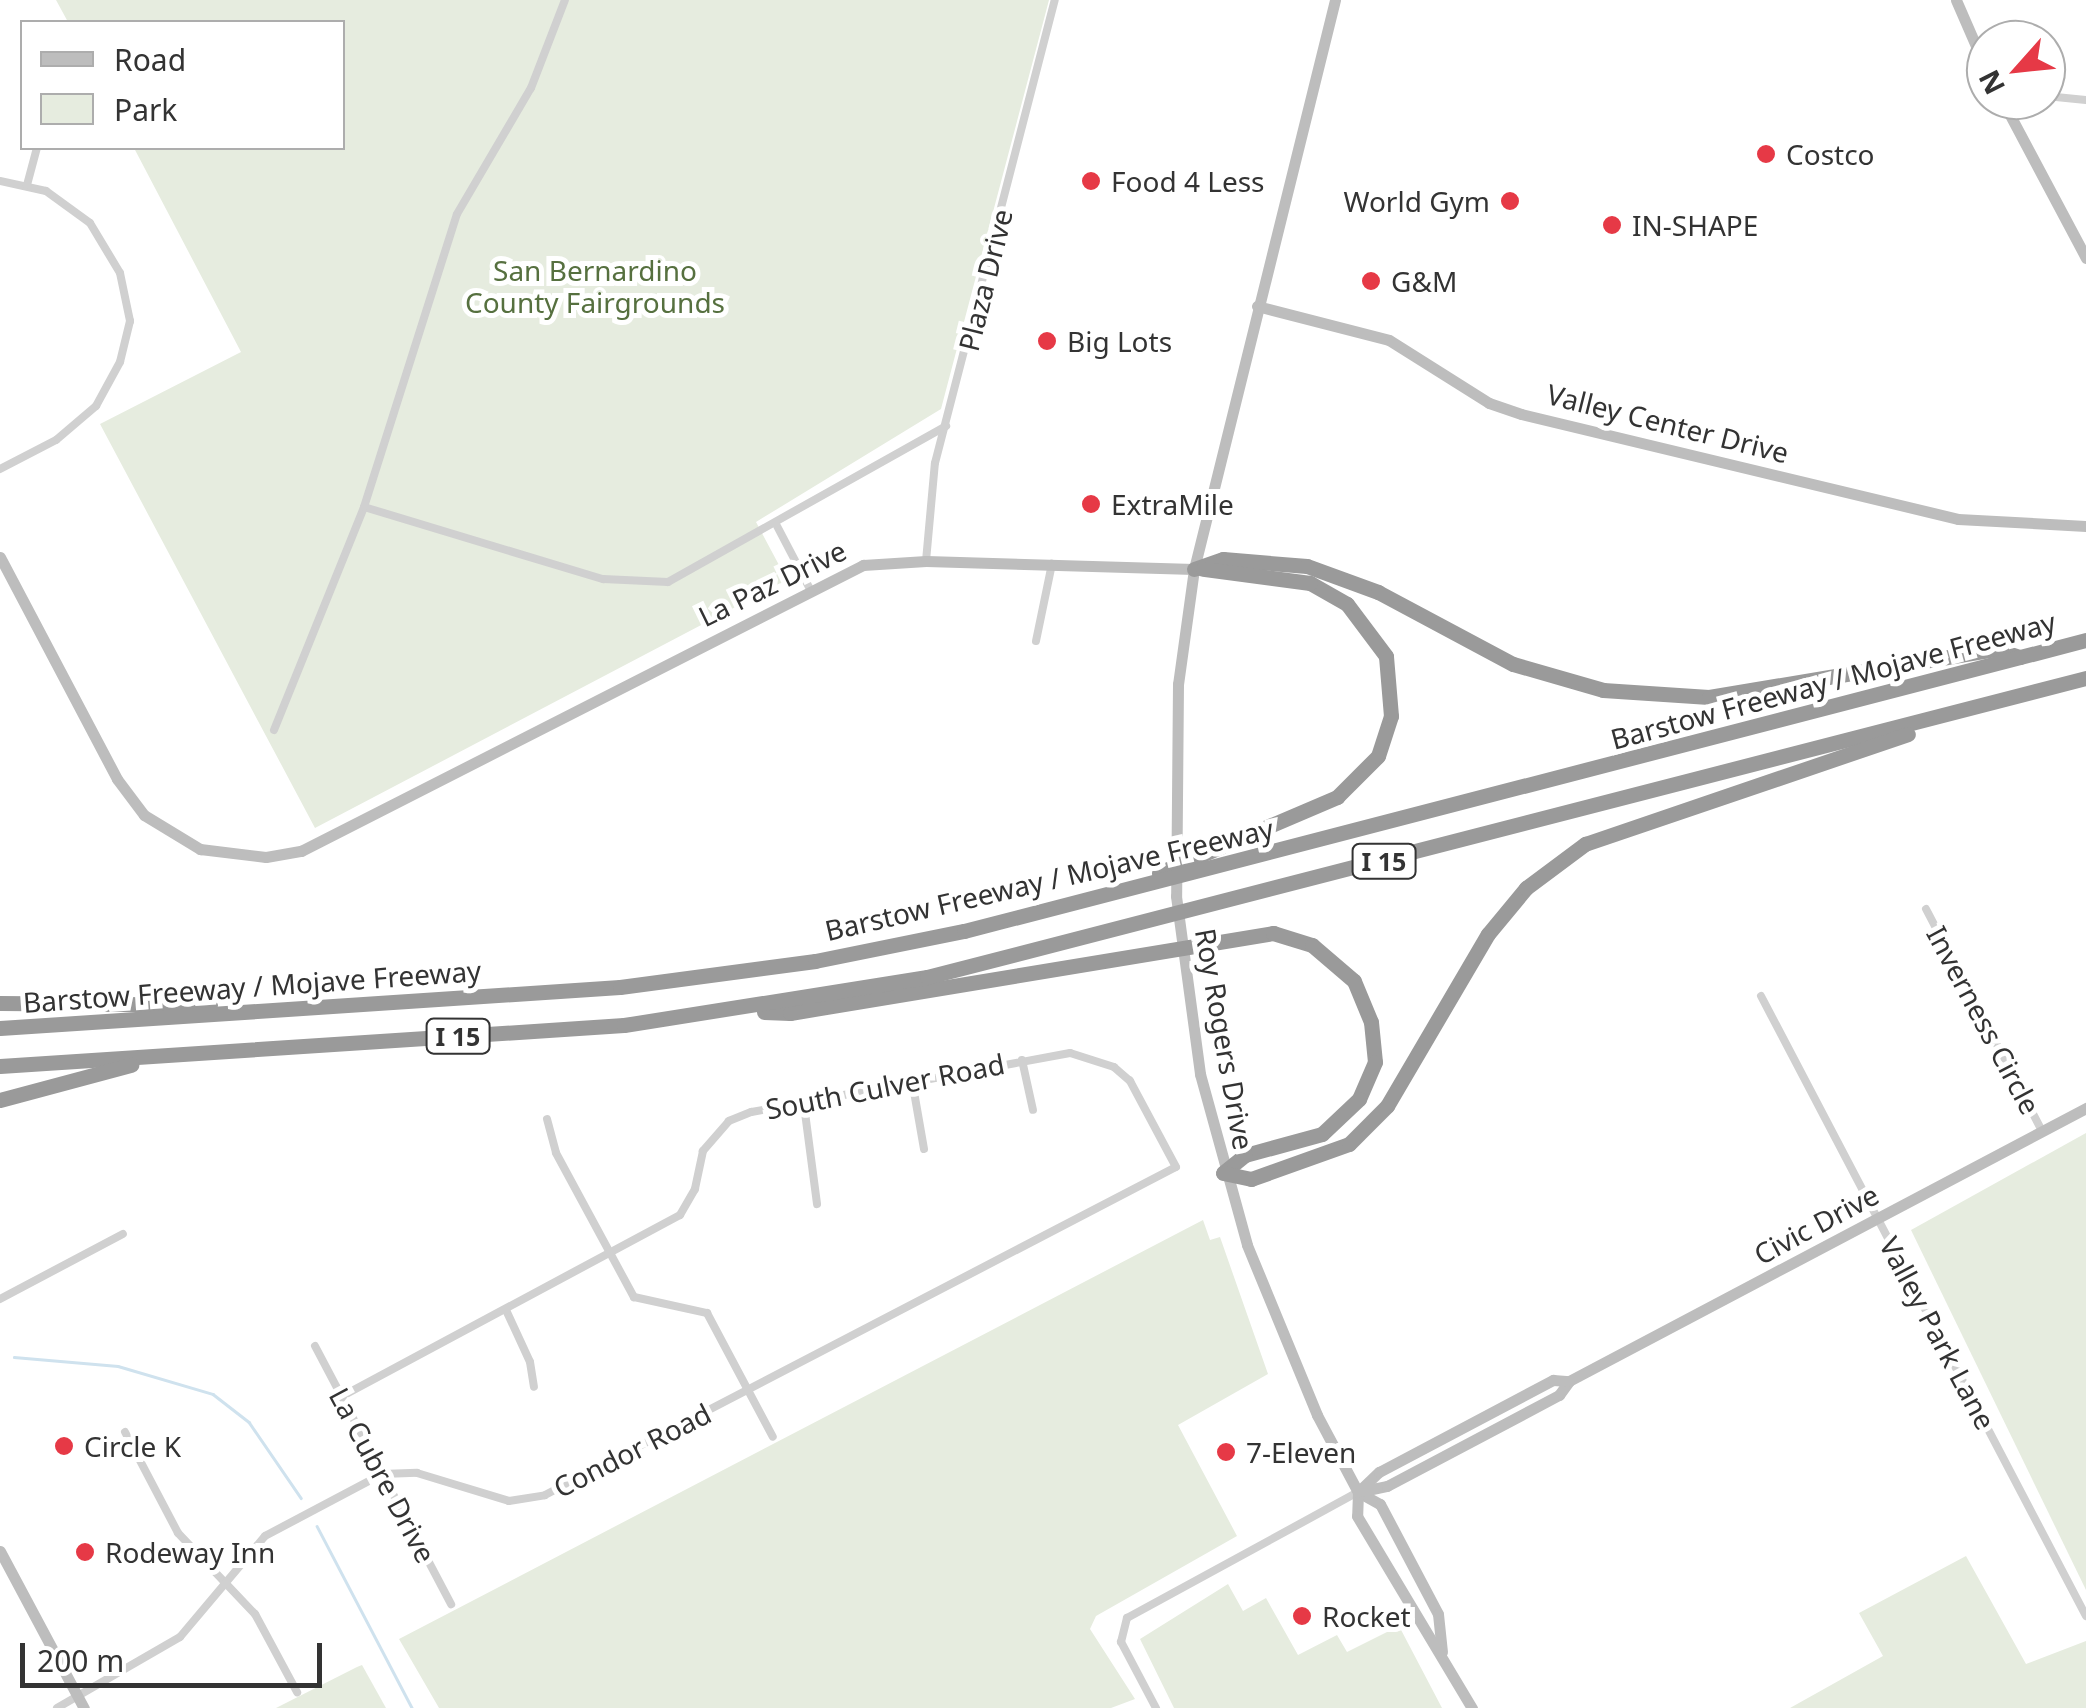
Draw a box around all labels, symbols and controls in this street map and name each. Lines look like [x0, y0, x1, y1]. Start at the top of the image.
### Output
legend [20, 20, 345, 150]
north arrow [1966, 20, 2066, 120]
text: Road [114, 39, 186, 80]
text: N [1969, 64, 2013, 101]
text: Park [114, 89, 177, 130]
place label: Costco [1786, 137, 1875, 171]
marker: Costco [1755, 143, 1777, 165]
place label: Food 4 Less [1111, 164, 1264, 198]
marker: Food 4 Less [1080, 170, 1102, 192]
place label: World Gym [1343, 184, 1490, 218]
marker: World Gym [1499, 190, 1521, 212]
street label: Plaza Drive [951, 205, 1019, 355]
place label: IN-SHAPE [1632, 208, 1758, 242]
marker: IN-SHAPE [1601, 214, 1623, 236]
park label: San Bernardino County Fairgrounds [465, 253, 725, 319]
place label: G&M [1391, 264, 1457, 298]
marker: G&M [1360, 270, 1382, 292]
place label: Big Lots [1067, 324, 1172, 358]
marker: Big Lots [1036, 330, 1058, 352]
street label: Valley Center Drive [1544, 377, 1792, 469]
place label: ExtraMile [1111, 487, 1234, 521]
marker: ExtraMile [1080, 493, 1102, 515]
street label: La Paz Drive [693, 533, 851, 633]
street label: Barstow Freeway / Mojave Freeway [1607, 604, 2059, 756]
street label: Barstow Freeway / Mojave Freeway [821, 811, 1277, 947]
road number: I 15 [1352, 841, 1416, 881]
street label: Inverness Circle [1920, 920, 2048, 1120]
street label: Roy Rogers Drive [1189, 926, 1261, 1152]
street label: Barstow Freeway / Mojave Freeway [22, 953, 482, 1019]
road number: I 15 [426, 1016, 490, 1056]
street label: South Culver Road [763, 1046, 1007, 1126]
street label: Civic Drive [1748, 1177, 1884, 1271]
street label: Valley Park Lane [1873, 1231, 2003, 1435]
street label: La Cubre Drive [323, 1382, 443, 1568]
street label: Condor Road [548, 1396, 716, 1504]
place label: Circle K [84, 1429, 181, 1463]
marker: Circle K [53, 1435, 75, 1457]
place label: 7-Eleven [1246, 1435, 1356, 1469]
marker: 7-Eleven [1215, 1441, 1237, 1463]
place label: Rodeway Inn [105, 1535, 275, 1569]
marker: Rodeway Inn [74, 1541, 96, 1563]
place label: Rocket [1322, 1599, 1411, 1633]
marker: Rocket [1291, 1605, 1313, 1627]
scale bar [25, 1623, 328, 1685]
text: 200 m [37, 1640, 124, 1681]

